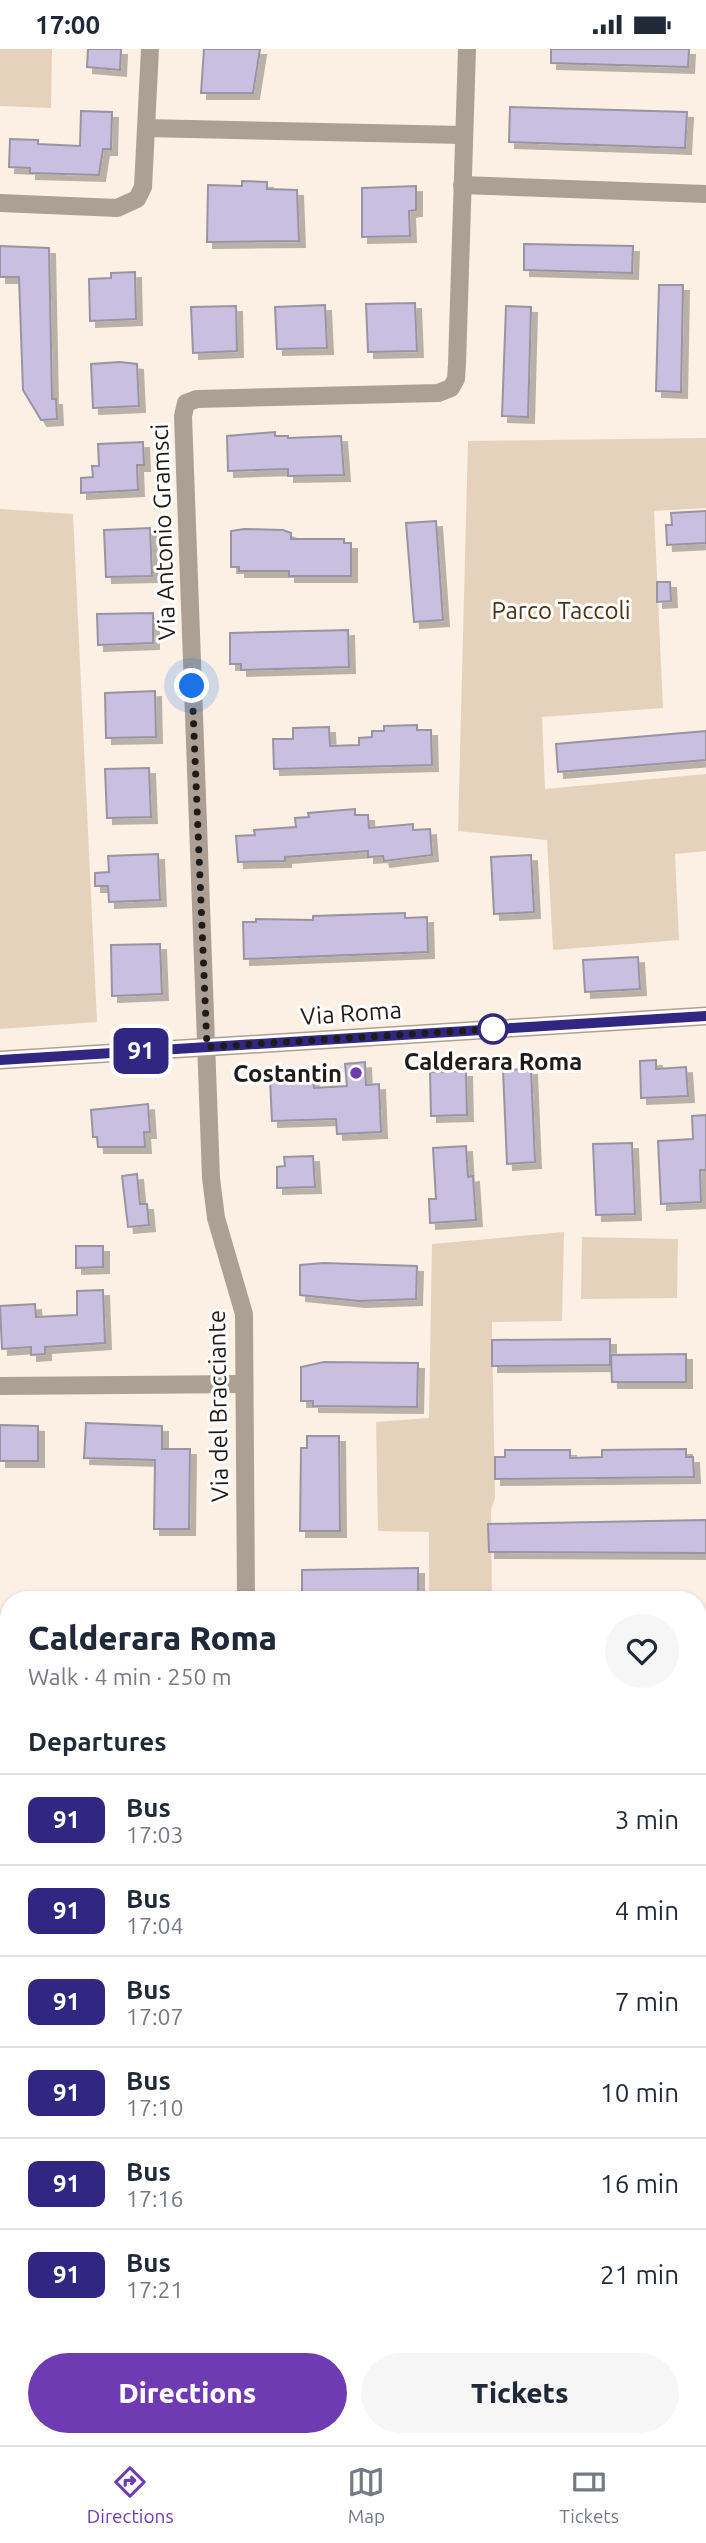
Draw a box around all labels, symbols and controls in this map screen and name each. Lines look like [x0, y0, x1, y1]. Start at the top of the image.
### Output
text: 17:00 [35, 10, 100, 39]
street label: Via Antonio Gramsci [146, 423, 180, 641]
park label: Parco Taccoli [491, 597, 631, 624]
your location [174, 668, 209, 703]
street label: Via Roma [299, 996, 403, 1030]
marker: Calderara Roma [478, 1014, 508, 1044]
line badge: 91 [110, 1028, 172, 1074]
text: 91 [127, 1037, 155, 1064]
place label: Calderara Roma [404, 1048, 582, 1075]
place label: Costantin [233, 1060, 342, 1087]
marker: Costantin [348, 1065, 364, 1081]
street label: Via del Bracciante [203, 1310, 233, 1502]
button: heart [605, 1614, 679, 1688]
text: Calderara Roma [28, 1619, 277, 1656]
text: Walk · 4 min · 250 m [28, 1664, 232, 1689]
text: Departures [28, 1727, 166, 1756]
text: Bus [126, 1793, 171, 1822]
text: 3 min [615, 1805, 679, 1834]
text: 91 [53, 1806, 80, 1833]
text: 17:03 [126, 1822, 184, 1847]
text: Bus [126, 1884, 171, 1913]
text: 4 min [615, 1896, 679, 1925]
text: 91 [53, 1897, 80, 1924]
text: 17:04 [126, 1913, 184, 1938]
text: Bus [126, 1975, 171, 2004]
text: 7 min [615, 1987, 679, 2016]
text: 91 [53, 1988, 80, 2015]
text: 17:07 [126, 2004, 184, 2029]
text: Bus [126, 2066, 171, 2095]
text: 10 min [600, 2078, 679, 2107]
text: 91 [53, 2079, 80, 2106]
text: 17:10 [126, 2095, 184, 2120]
text: Bus [126, 2157, 171, 2186]
text: 16 min [600, 2169, 679, 2198]
text: 91 [53, 2170, 80, 2197]
text: 17:16 [126, 2186, 184, 2211]
text: Bus [126, 2248, 171, 2277]
text: 21 min [600, 2260, 679, 2289]
text: 91 [53, 2261, 80, 2288]
text: 17:21 [126, 2277, 184, 2302]
button: Directions [28, 2353, 347, 2433]
button: Tickets [361, 2353, 679, 2433]
tab: Directions [87, 2463, 174, 2527]
tab: Map [347, 2463, 385, 2527]
tab: Tickets [559, 2463, 619, 2527]

